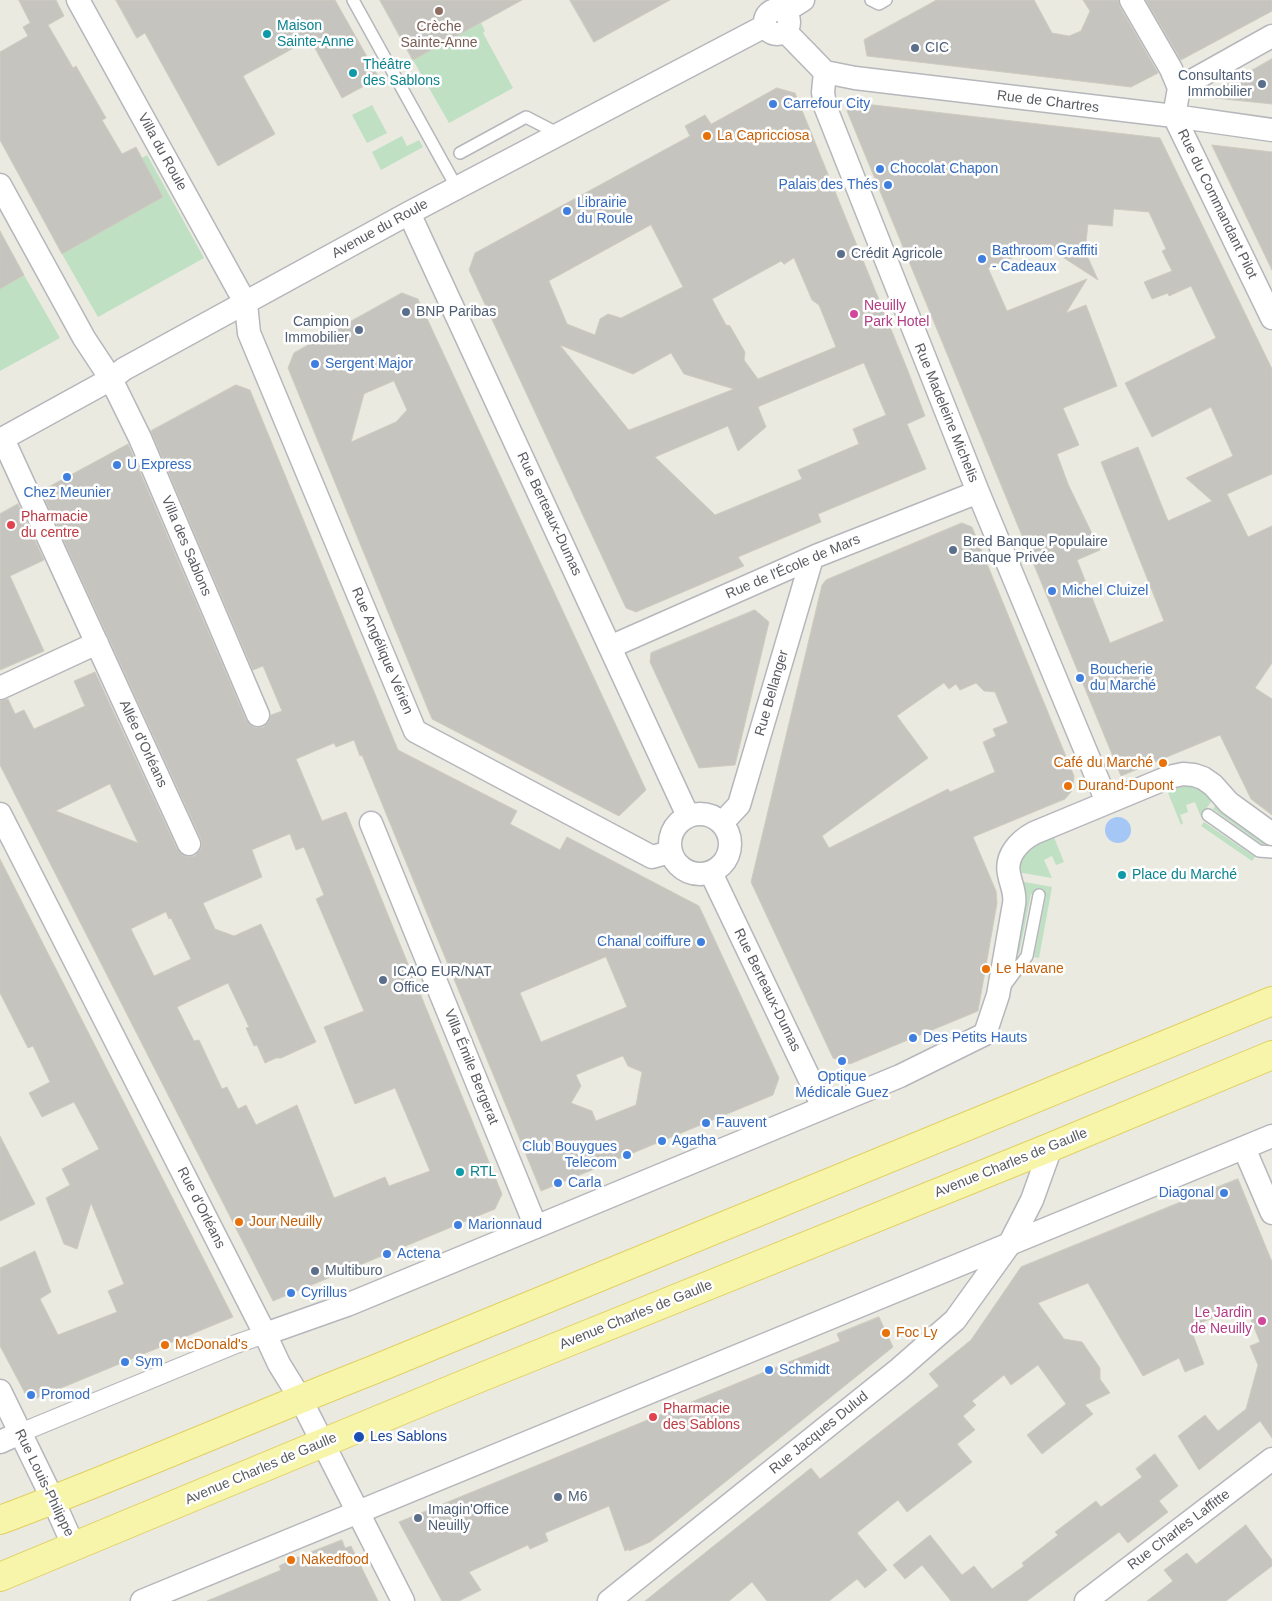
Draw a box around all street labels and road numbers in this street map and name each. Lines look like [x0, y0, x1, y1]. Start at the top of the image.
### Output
street label: Rue de Chartres [996, 87, 1100, 117]
street label: Villa du Roule [134, 110, 190, 194]
street label: Rue du Commandant Pilot [1173, 127, 1261, 281]
street label: Avenue du Roule [329, 196, 431, 262]
street label: Rue Madeleine Michelis [910, 341, 982, 485]
street label: Rue Berteaux-Dumas [513, 449, 585, 579]
street label: Villa des Sablons [157, 493, 215, 599]
street label: Rue de l'École de Mars [723, 531, 863, 603]
street label: Rue Angélique Vérien [348, 585, 416, 717]
street label: Rue Bellanger [752, 648, 792, 738]
street label: Allée d'Orléans [115, 698, 171, 790]
street label: Rue Berteaux-Dumas [730, 926, 804, 1054]
street label: Villa Émile Bergerat [440, 1007, 502, 1127]
street label: Avenue Charles de Gaulle [932, 1125, 1090, 1201]
street label: Rue d'Orléans [173, 1165, 229, 1251]
street label: Avenue Charles de Gaulle [557, 1277, 715, 1353]
street label: Rue Jacques Dulud [766, 1388, 872, 1478]
street label: Rue Louis-Philippe [11, 1427, 77, 1539]
street label: Avenue Charles de Gaulle [183, 1429, 339, 1509]
street label: Rue Charles Laffitte [1125, 1486, 1233, 1574]

